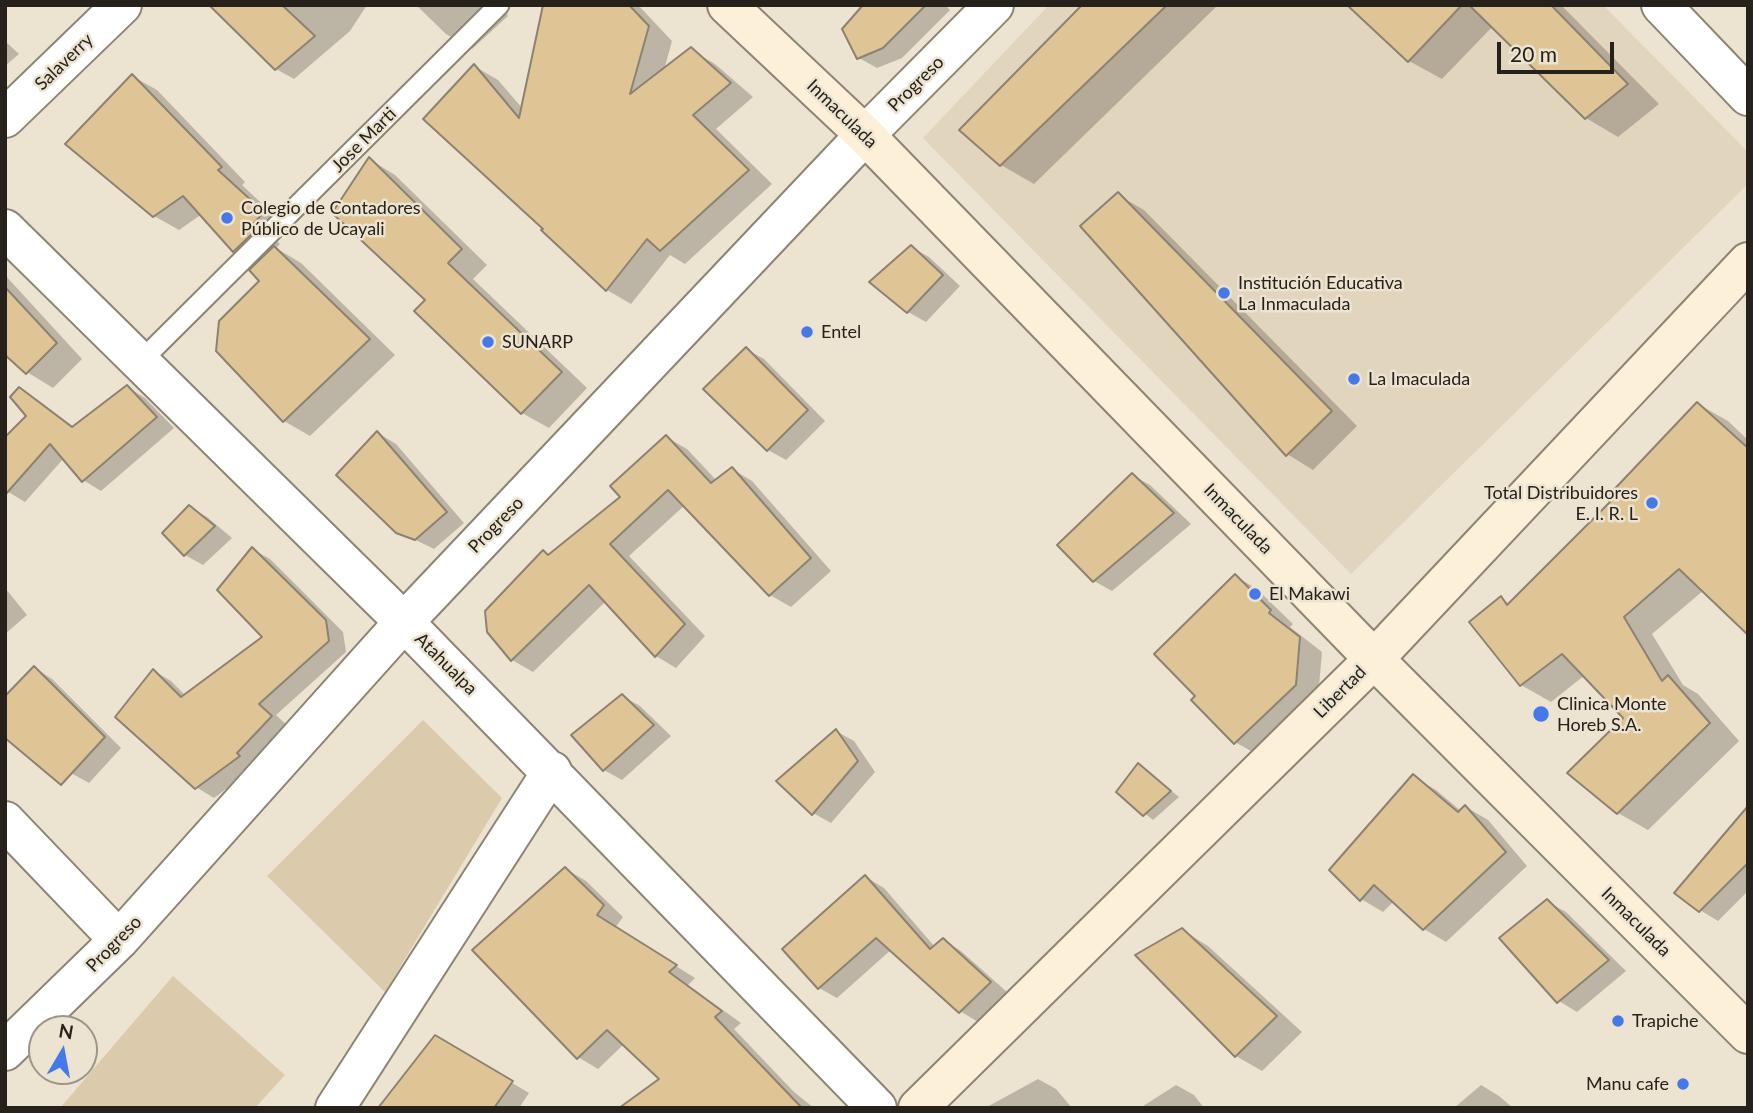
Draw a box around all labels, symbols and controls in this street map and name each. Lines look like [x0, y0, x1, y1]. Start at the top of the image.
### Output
scale bar [1501, 28, 1618, 72]
street label: Salaverry [30, 29, 98, 95]
text: 20 m [1510, 41, 1557, 66]
street label: Progreso [884, 52, 948, 116]
street label: Inmaculada [802, 75, 882, 153]
street label: Jose Marti [327, 103, 401, 177]
place label: Colegio de Contadores Público de Ucayali [241, 197, 421, 240]
marker: Colegio de Contadores Público de Ucayali [219, 210, 235, 226]
place label: Institución Educativa La Inmaculada [1238, 272, 1403, 314]
marker: Institución Educativa La Inmaculada [1216, 285, 1232, 301]
place label: Entel [821, 321, 861, 343]
marker: Entel [799, 324, 815, 340]
place label: SUNARP [502, 331, 573, 353]
marker: SUNARP [480, 334, 496, 350]
place label: La Imaculada [1368, 368, 1470, 390]
marker: La Imaculada [1346, 371, 1362, 387]
street label: Inmaculada [1199, 479, 1277, 559]
place label: Total Distribuidores E. I. R. L [1484, 482, 1638, 524]
street label: Progreso [464, 492, 528, 558]
marker: Total Distribuidores E. I. R. L [1644, 495, 1660, 511]
place label: El Makawi [1269, 583, 1350, 605]
marker: El Makawi [1247, 586, 1263, 602]
street label: Atahualpa [410, 628, 482, 700]
street label: Libertad [1309, 661, 1371, 723]
place label: Clinica Monte Horeb S.A. [1557, 693, 1667, 736]
marker: Clinica Monte Horeb S.A. [1531, 704, 1551, 724]
street label: Inmaculada [1597, 883, 1675, 961]
street label: Progreso [82, 911, 146, 977]
place label: Trapiche [1632, 1010, 1699, 1032]
marker: Trapiche [1610, 1013, 1626, 1029]
north arrow [28, 1015, 98, 1085]
text: N [57, 1018, 76, 1043]
place label: Manu cafe [1586, 1073, 1669, 1095]
marker: Manu cafe [1675, 1076, 1691, 1092]

